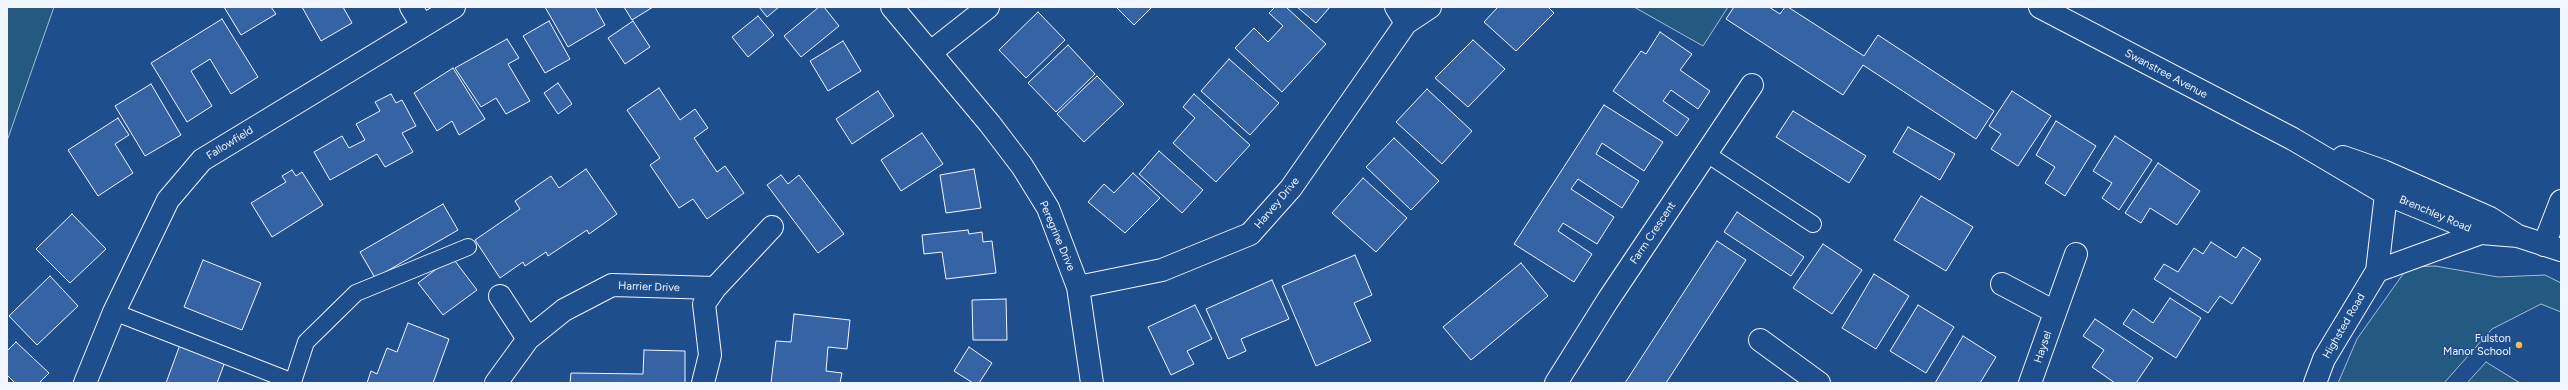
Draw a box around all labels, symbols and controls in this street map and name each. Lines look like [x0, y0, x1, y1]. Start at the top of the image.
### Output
street label: Swanstree Avenue [2122, 47, 2210, 101]
street label: Fallowfield [204, 123, 256, 163]
street label: Harvey Drive [1252, 175, 1302, 231]
street label: Brenchley Road [2397, 193, 2473, 235]
street label: Peregrine Drive [1036, 199, 1078, 273]
street label: Farm Crescent [1627, 199, 1679, 267]
street label: Harrier Drive [618, 279, 680, 295]
street label: Highsted Road [2320, 291, 2368, 361]
street label: Haysel [2031, 329, 2055, 365]
place label: Fulston Manor School [2443, 332, 2511, 358]
marker: Fulston Manor School [2514, 340, 2524, 350]

